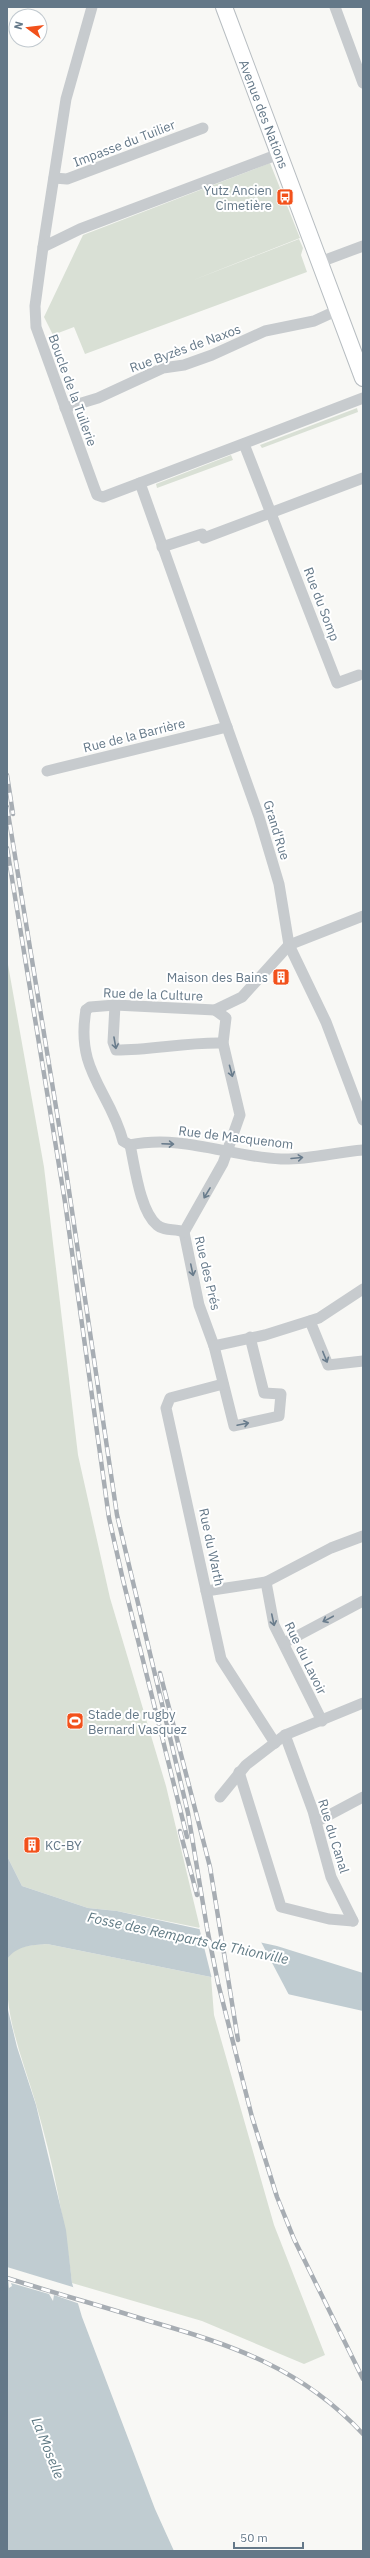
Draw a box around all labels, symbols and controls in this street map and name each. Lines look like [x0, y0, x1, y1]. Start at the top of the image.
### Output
north arrow [8, 8, 48, 48]
text: N [11, 20, 26, 31]
street label: Avenue des Nations [235, 57, 292, 171]
street label: Impasse du Tuilier [71, 116, 178, 171]
place label: Yutz Ancien Cimetière [204, 182, 272, 214]
bus stop icon: Yutz Ancien Cimetière [275, 187, 295, 207]
street label: Rue Byzès de Naxos [127, 320, 243, 376]
street label: Boucle de la Tuilerie [44, 332, 101, 449]
street label: Rue du Somp [300, 565, 343, 643]
street label: Rue de la Barrière [81, 715, 187, 756]
street label: Grand'Rue [259, 798, 294, 862]
building icon: Maison des Bains [271, 967, 291, 987]
place label: Maison des Bains [167, 969, 268, 986]
street label: Rue de la Culture [103, 984, 203, 1005]
one-way arrow [111, 1036, 119, 1049]
one-way arrow [227, 1064, 235, 1077]
street label: Rue de Macquenom [177, 1122, 294, 1153]
one-way arrow [161, 1140, 174, 1147]
one-way arrow [290, 1155, 303, 1162]
one-way arrow [202, 1186, 210, 1198]
street label: Rue des Prés [191, 1234, 224, 1312]
one-way arrow [188, 1263, 196, 1276]
one-way arrow [322, 1350, 329, 1362]
one-way arrow [236, 1420, 249, 1428]
street label: Rue du Warth [195, 1507, 228, 1588]
one-way arrow [270, 1613, 278, 1626]
one-way arrow [322, 1616, 334, 1623]
street label: Rue du Lavoir [281, 1619, 331, 1698]
place label: Stade de rugby Bernard Vasquez [88, 1706, 187, 1738]
sports icon: Stade de rugby Bernard Vasquez [65, 1711, 85, 1731]
street label: Rue du Canal [314, 1797, 353, 1876]
building icon: KC-BY [22, 1835, 42, 1855]
place label: KC-BY [45, 1837, 82, 1854]
water label: Fosse des Remparts de Thionville [86, 1908, 290, 1968]
water label: La Moselle [27, 2415, 69, 2481]
scale bar [234, 2524, 303, 2550]
text: 50 m [240, 2530, 268, 2545]

